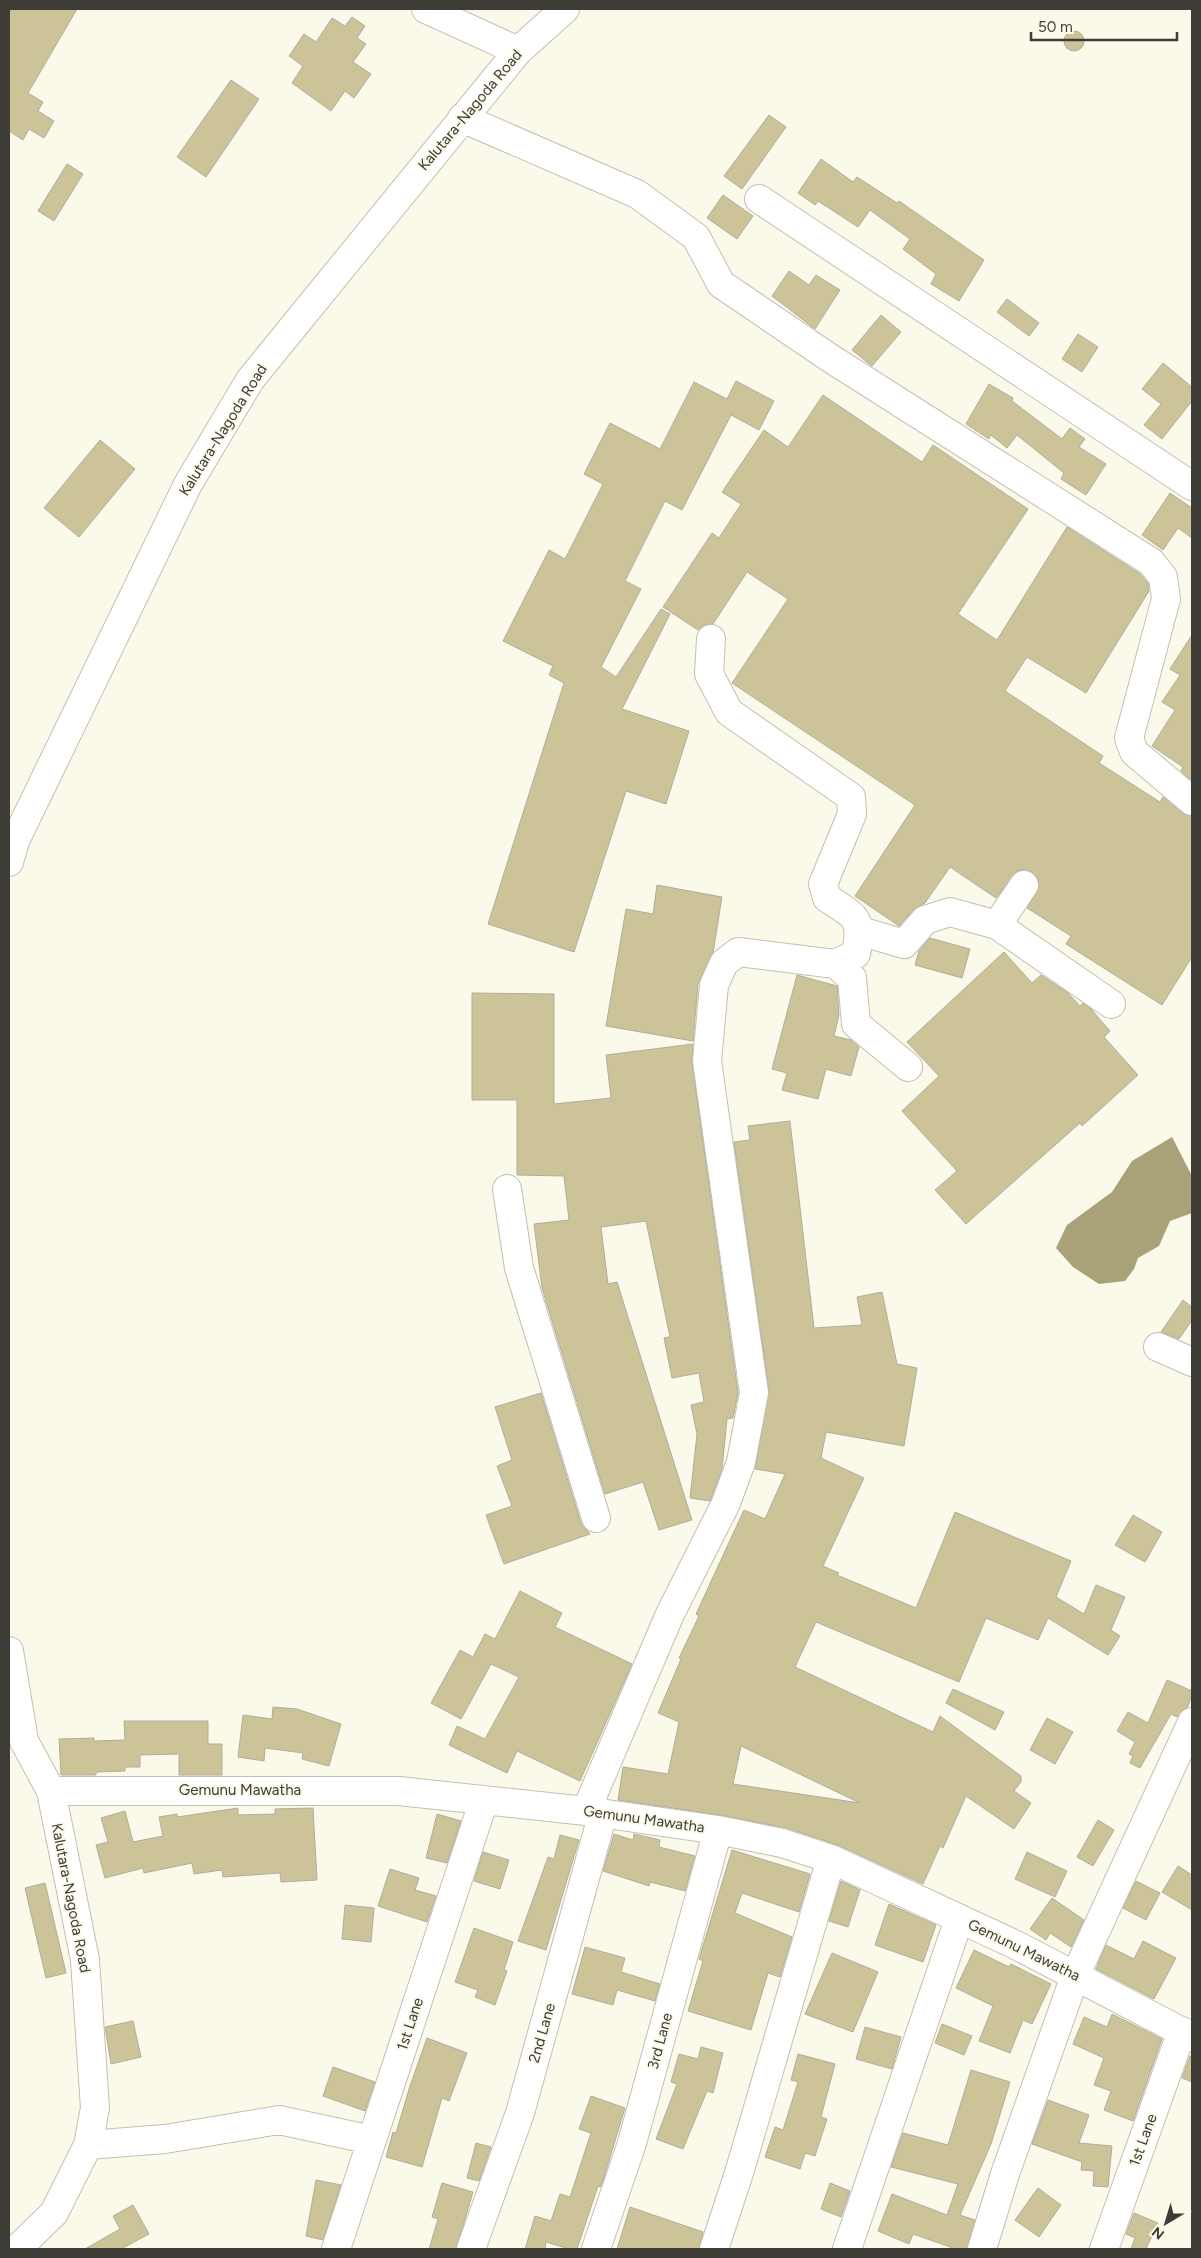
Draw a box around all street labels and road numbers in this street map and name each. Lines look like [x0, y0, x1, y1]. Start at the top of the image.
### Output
street label: Kalutara-Nagoda Road [414, 46, 526, 174]
street label: Kalutara-Nagoda Road [175, 361, 271, 499]
street label: Gemunu Mawatha [179, 1781, 301, 1799]
street label: Gemunu Mawatha [582, 1802, 706, 1836]
street label: Kalutara-Nagoda Road [48, 1822, 94, 1974]
street label: Gemunu Mawatha [965, 1915, 1083, 1985]
street label: 1st Lane [393, 1995, 427, 2053]
street label: 2nd Lane [525, 2001, 559, 2065]
street label: 3rd Lane [644, 2011, 676, 2071]
street label: 1st Lane [1125, 2111, 1161, 2169]

